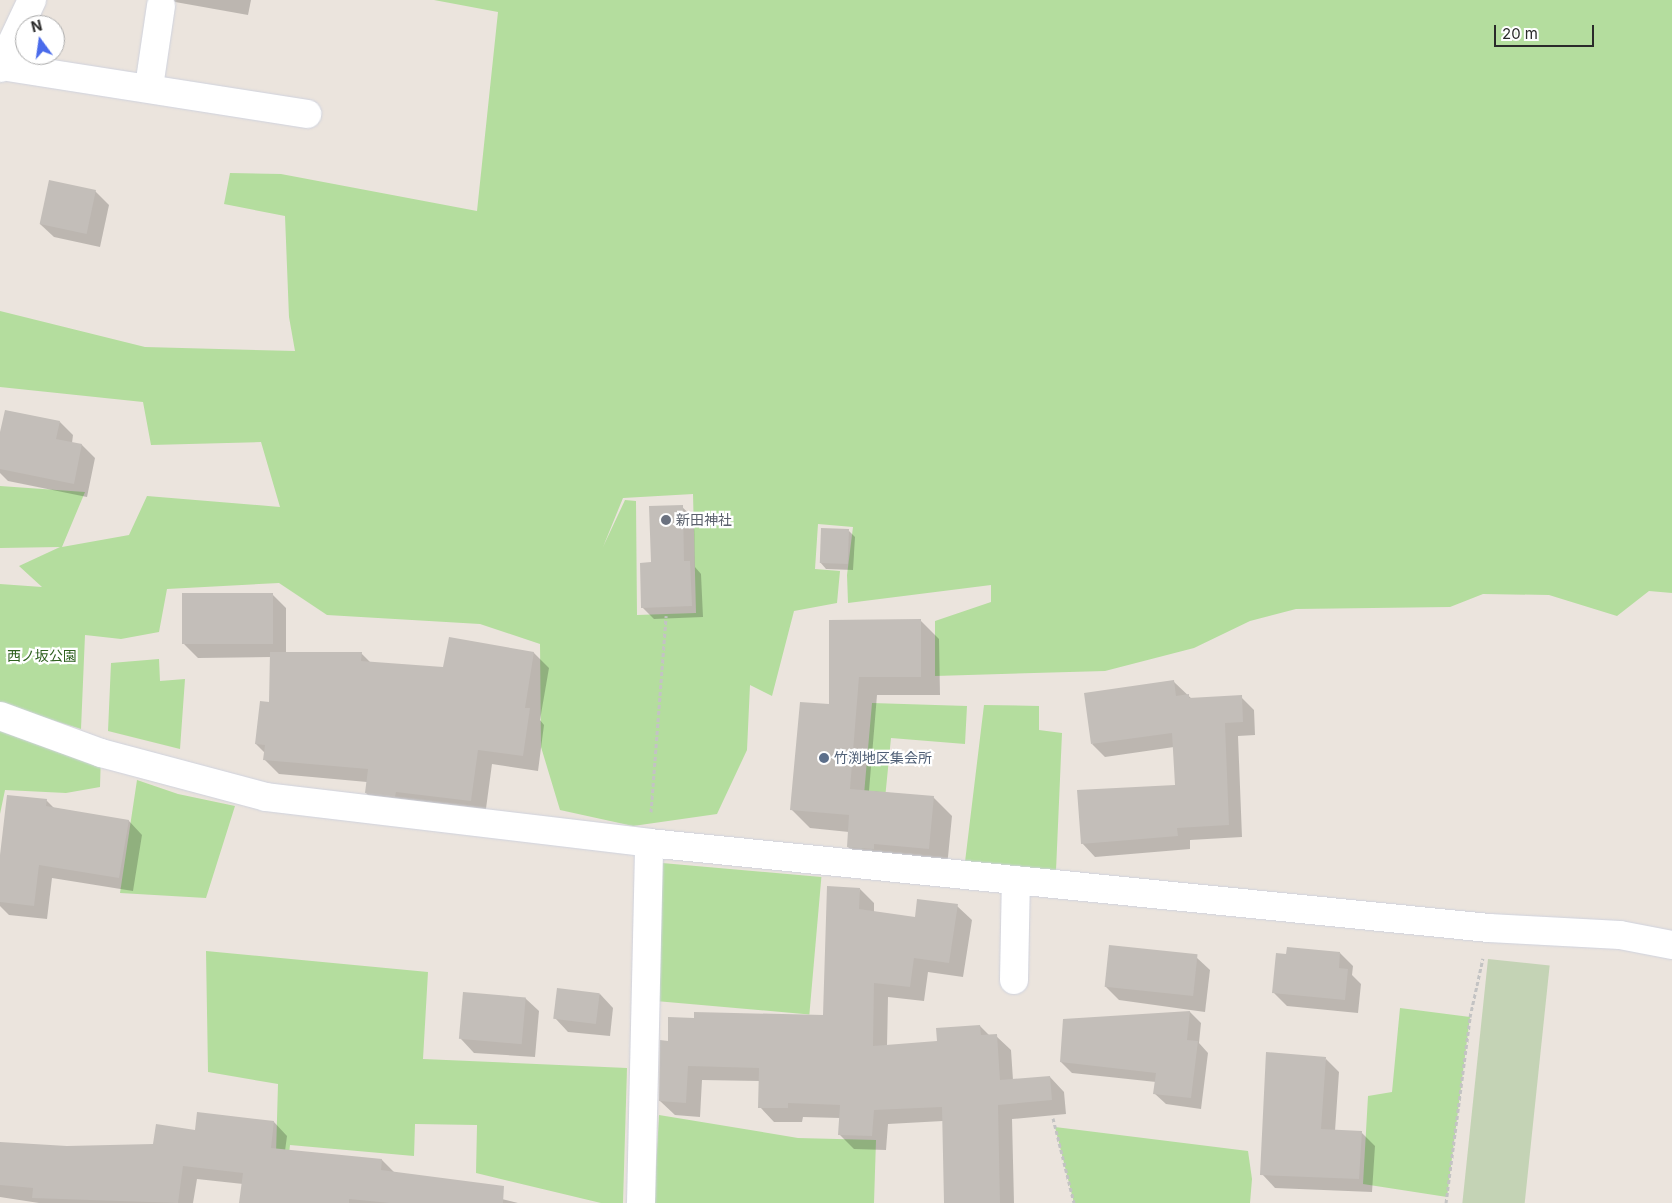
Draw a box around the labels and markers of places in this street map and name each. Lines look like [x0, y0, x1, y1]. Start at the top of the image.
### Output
place label: 新田神社 [676, 512, 732, 528]
marker: 新田神社 [660, 514, 672, 526]
place label: 竹渕地区集会所 [834, 750, 932, 766]
marker: 竹渕地区集会所 [818, 752, 830, 764]

